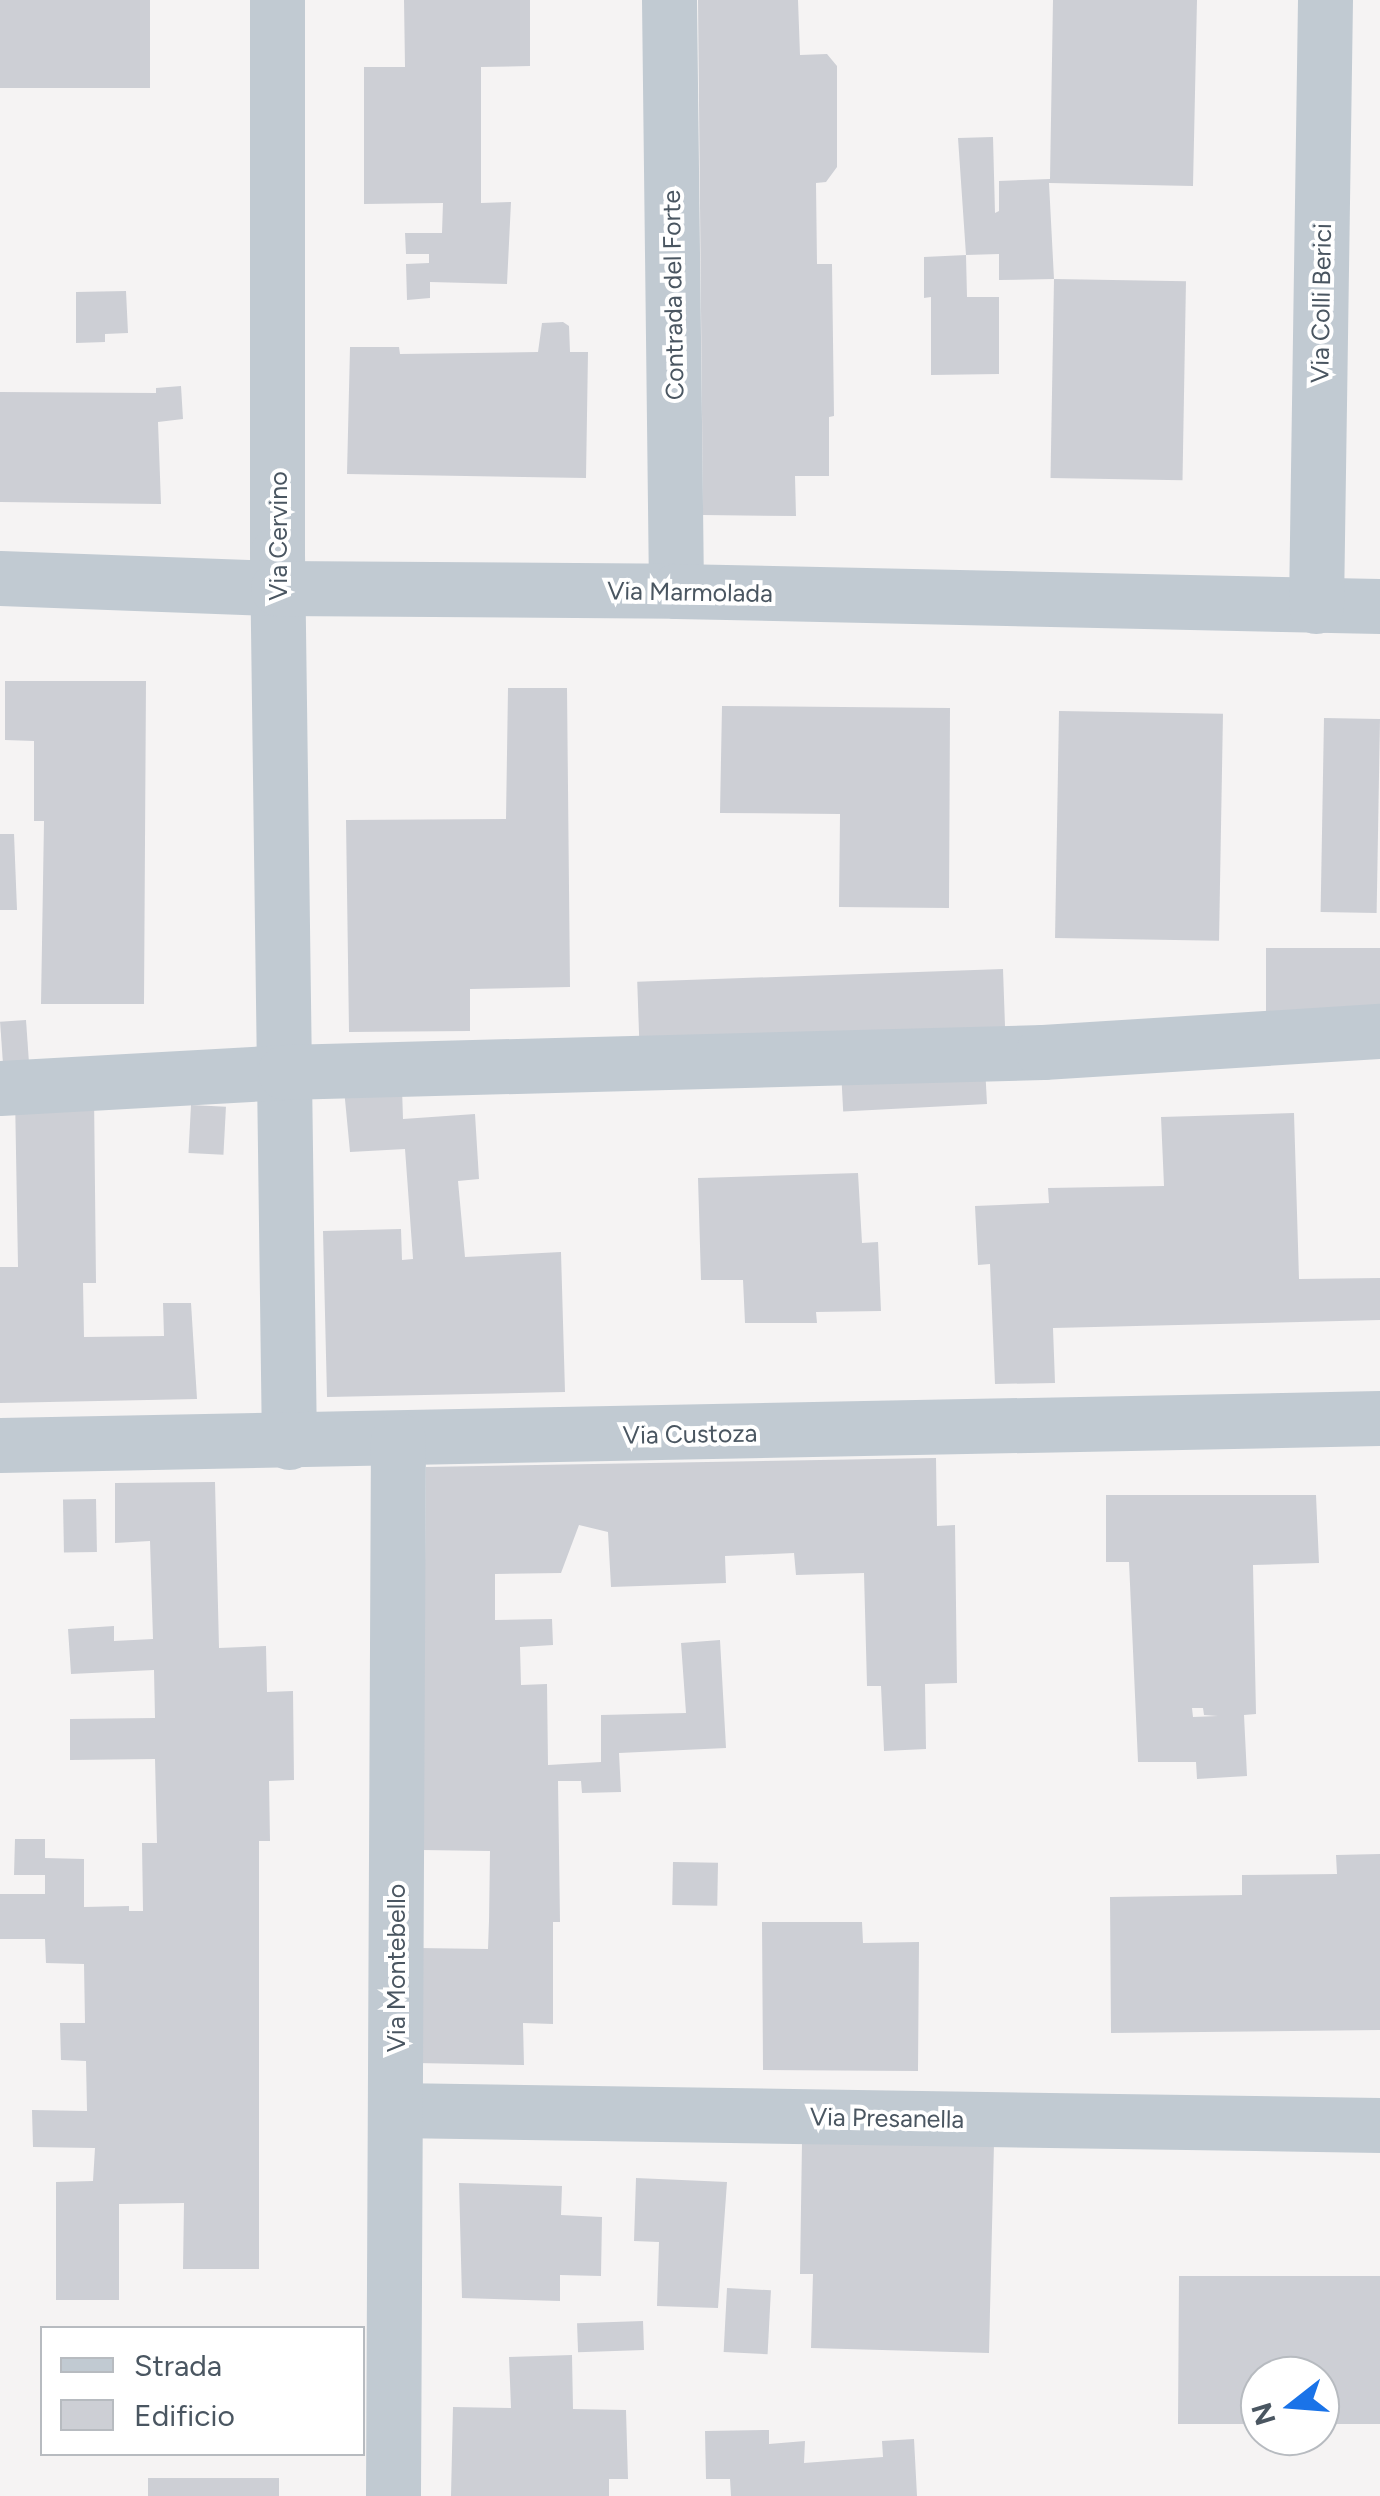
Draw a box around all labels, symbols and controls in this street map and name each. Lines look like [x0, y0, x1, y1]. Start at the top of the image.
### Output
street label: Contrada del Forte [656, 190, 690, 400]
street label: Via Colli Berici [1305, 223, 1337, 383]
street label: Via Cervino [263, 471, 293, 601]
street label: Via Marmolada [607, 576, 773, 608]
street label: Via Custoza [622, 1418, 758, 1450]
street label: Via Montebello [381, 1884, 411, 2052]
street label: Via Presanella [810, 2102, 964, 2134]
legend [40, 2326, 365, 2456]
text: Strada [134, 2347, 222, 2384]
north arrow [1240, 2356, 1340, 2456]
text: Edificio [134, 2397, 235, 2434]
text: N [1244, 2399, 1283, 2430]

